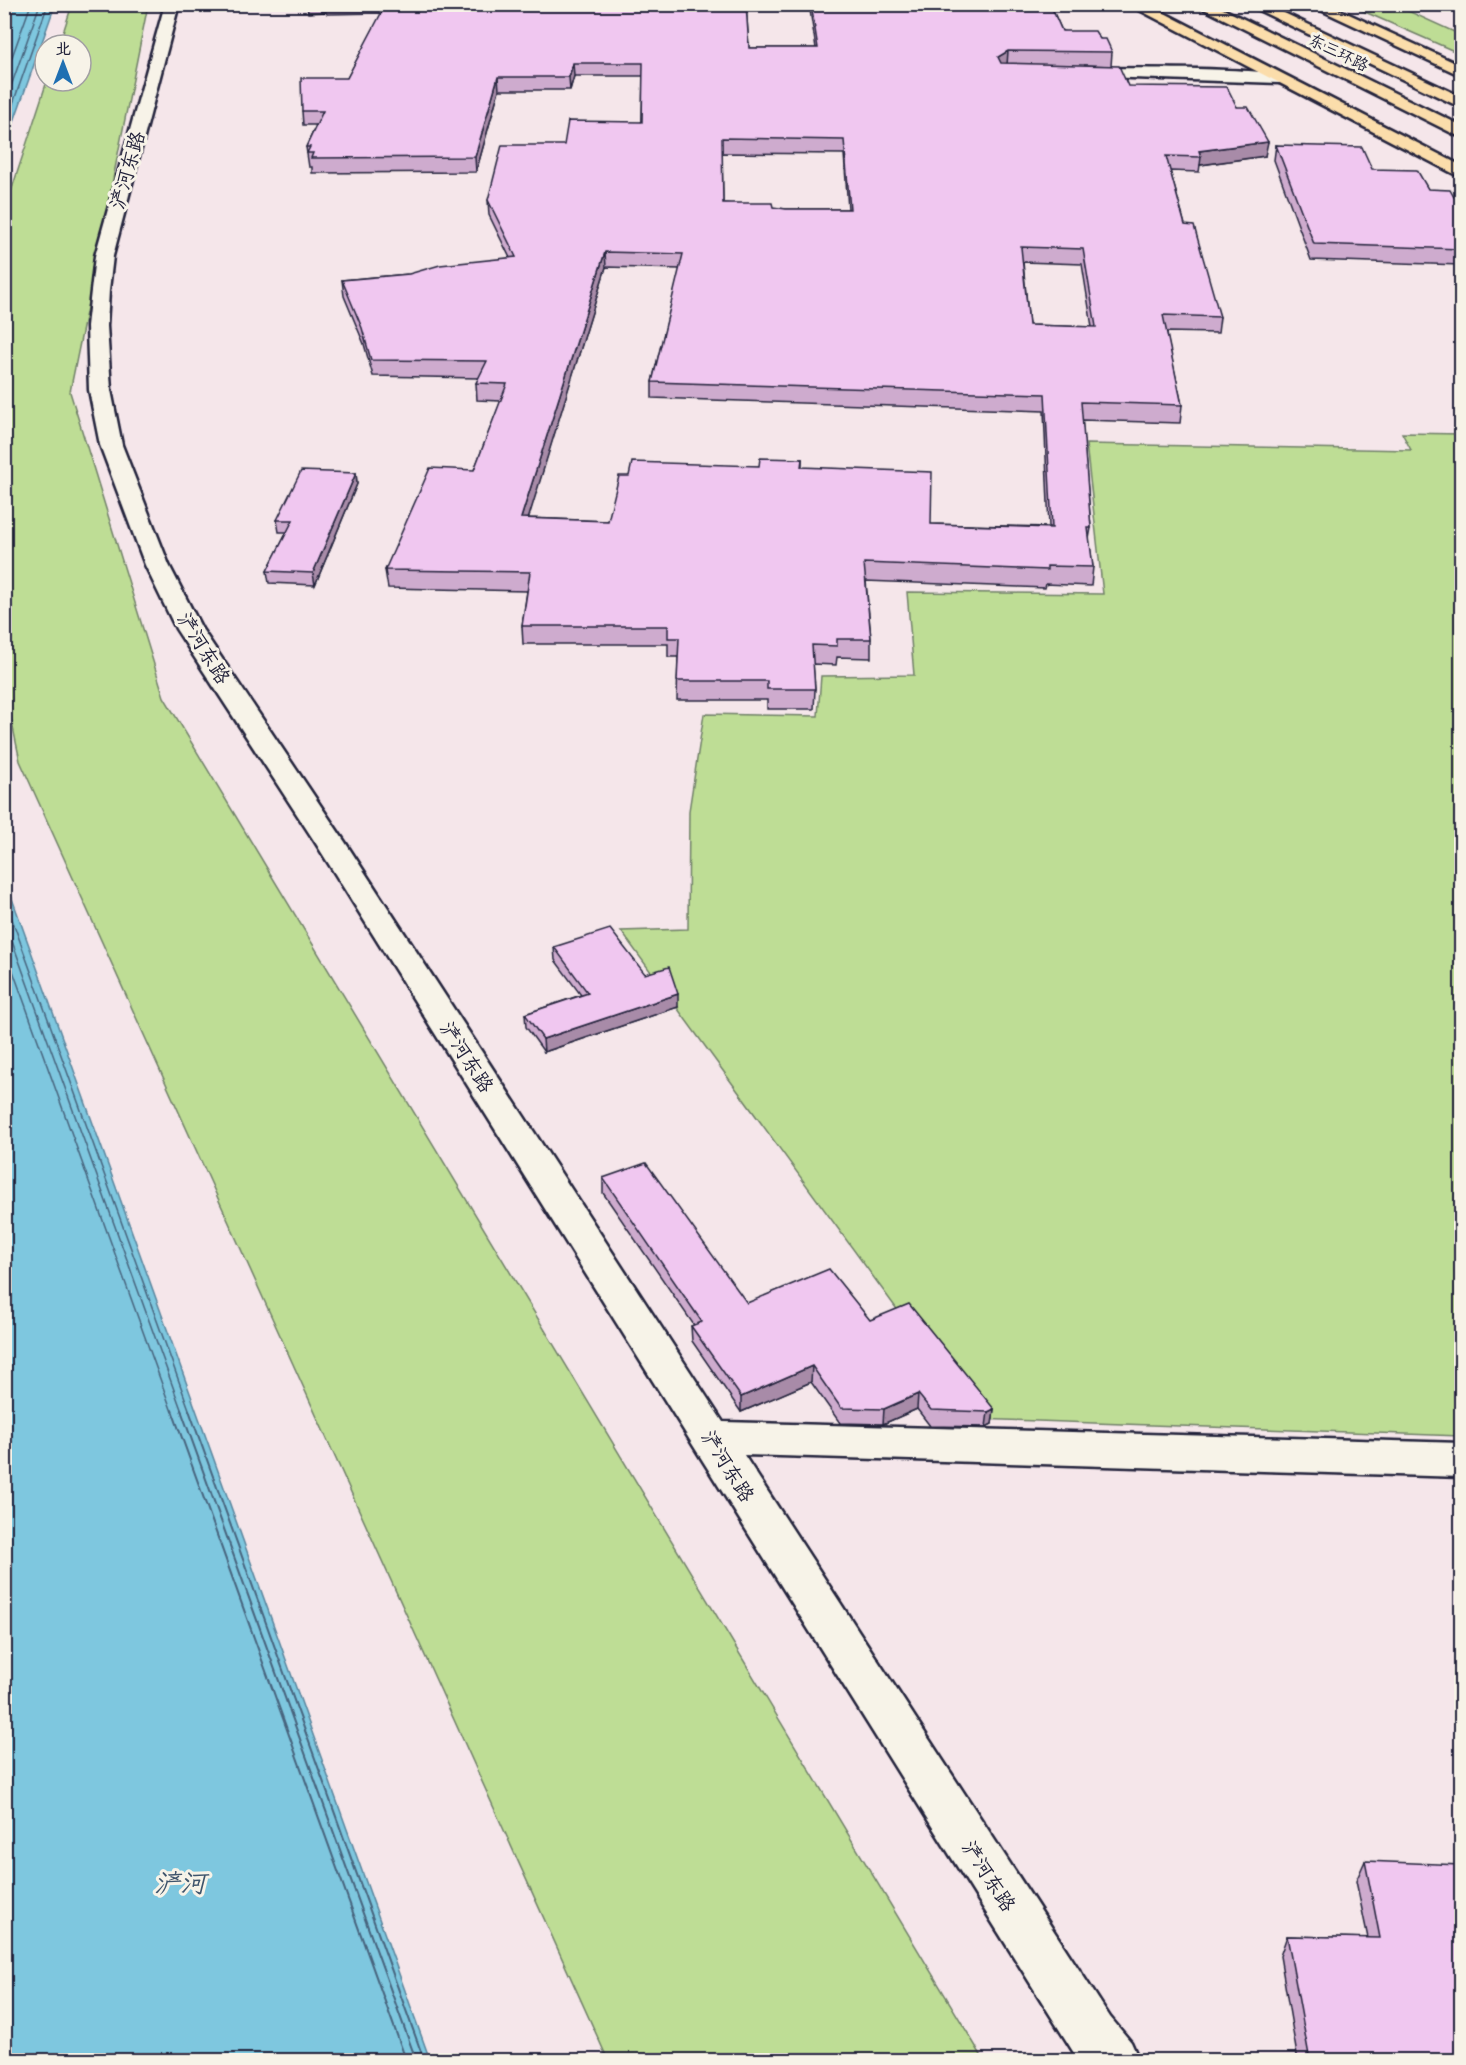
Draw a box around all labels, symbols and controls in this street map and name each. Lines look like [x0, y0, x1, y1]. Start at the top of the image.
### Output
street label: 东三环路 [1304, 29, 1372, 79]
north arrow [33, 33, 93, 93]
text: 北 [55, 38, 71, 62]
street label: 浐河东路 [104, 127, 155, 213]
street label: 浐河东路 [168, 608, 236, 692]
street label: 浐河东路 [431, 1017, 499, 1101]
street label: 浐河东路 [692, 1426, 760, 1510]
street label: 浐河东路 [953, 1836, 1021, 1920]
water label: 浐河 [154, 1867, 210, 1905]

